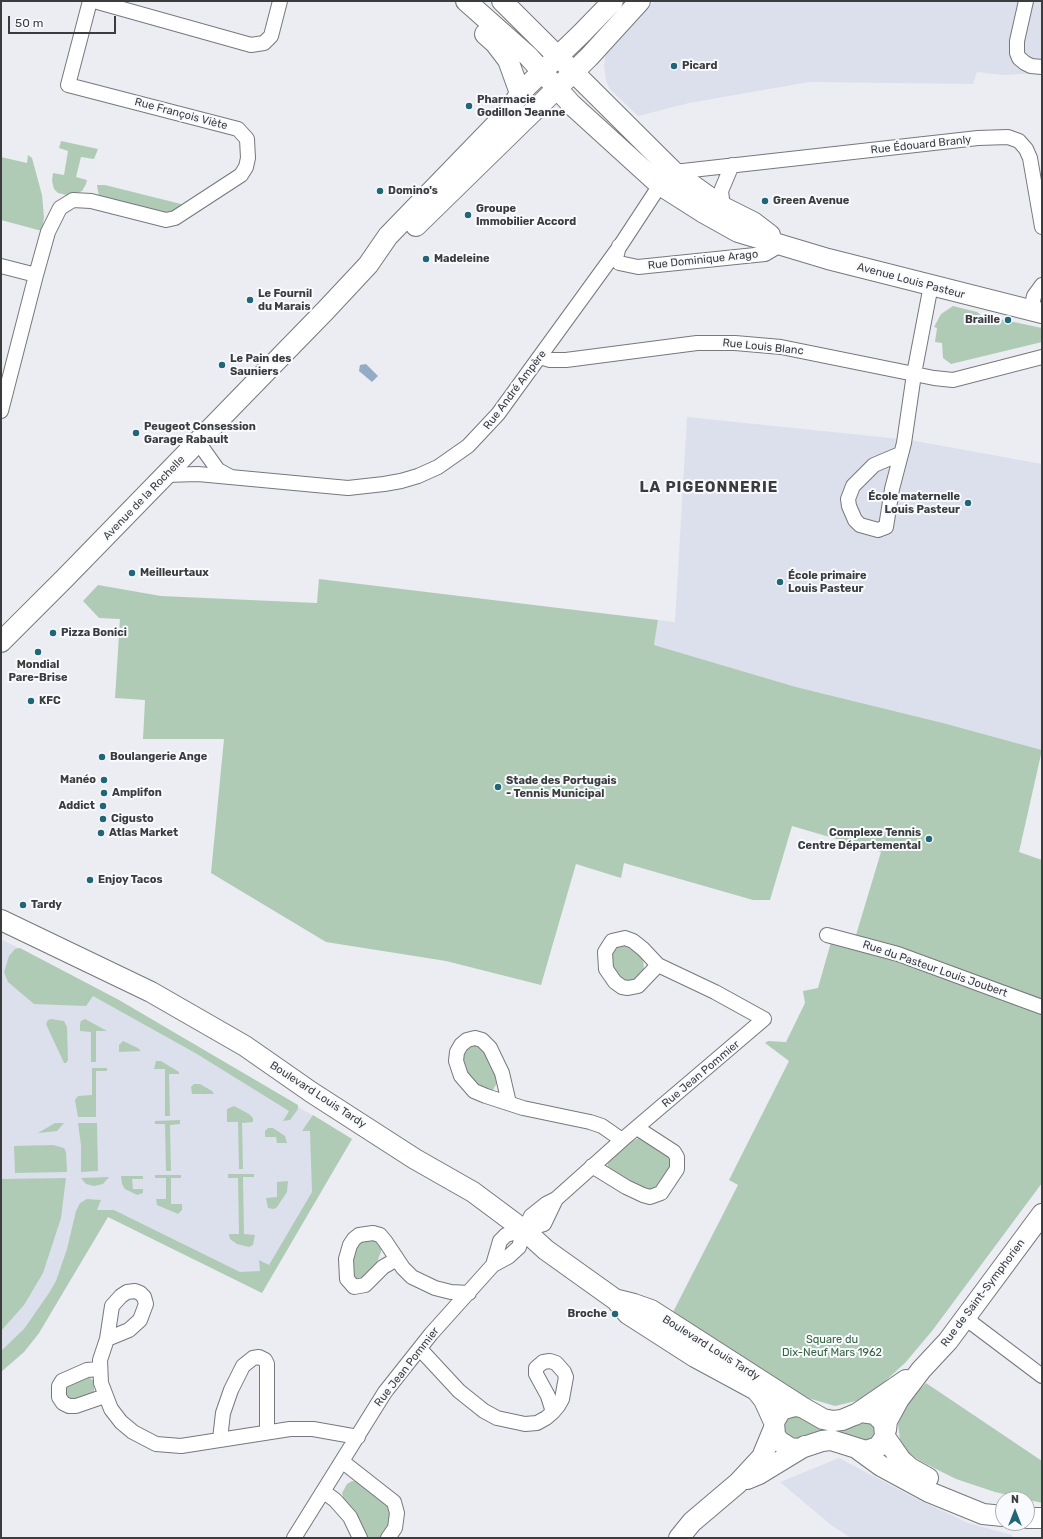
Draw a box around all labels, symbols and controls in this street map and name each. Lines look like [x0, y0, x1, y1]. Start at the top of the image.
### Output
scale bar [10, 8, 118, 34]
text: 50 m [15, 16, 43, 30]
place label: Picard [682, 59, 717, 73]
marker: Picard [669, 61, 679, 71]
place label: Pharmacie Godillon Jeanne [477, 93, 565, 119]
street label: Rue François Viète [133, 95, 229, 133]
marker: Pharmacie Godillon Jeanne [464, 101, 474, 111]
street label: Rue Édouard Branly [870, 133, 972, 157]
place label: Domino's [388, 184, 438, 198]
marker: Domino's [375, 186, 385, 196]
place label: Green Avenue [773, 194, 849, 208]
marker: Green Avenue [760, 196, 770, 206]
place label: Groupe Immobilier Accord [476, 202, 576, 228]
marker: Groupe Immobilier Accord [463, 210, 473, 220]
street label: Rue Dominique Arago [647, 248, 759, 272]
place label: Madeleine [434, 252, 490, 266]
marker: Madeleine [421, 254, 431, 264]
street label: Avenue Louis Pasteur [856, 260, 966, 302]
place label: Le Fournil du Marais [258, 287, 312, 313]
marker: Le Fournil du Marais [245, 295, 255, 305]
place label: Braille [965, 313, 1000, 327]
marker: Braille [1003, 315, 1013, 325]
street label: Rue Louis Blanc [722, 336, 804, 358]
street label: Rue André Ampère [481, 348, 549, 432]
place label: Le Pain des Sauniers [230, 352, 291, 378]
marker: Le Pain des Sauniers [217, 360, 227, 370]
place label: Peugeot Consession Garage Rabault [144, 420, 256, 446]
marker: Peugeot Consession Garage Rabault [131, 428, 141, 438]
street label: Avenue de la Rochelle [100, 453, 188, 543]
district label: LA PIGEONNERIE [640, 479, 778, 497]
place label: École maternelle Louis Pasteur [868, 490, 960, 516]
marker: École maternelle Louis Pasteur [963, 498, 973, 508]
place label: Meilleurtaux [140, 566, 209, 580]
marker: Meilleurtaux [127, 568, 137, 578]
place label: École primaire Louis Pasteur [788, 569, 867, 595]
marker: École primaire Louis Pasteur [775, 577, 785, 587]
place label: Pizza Bonici [61, 626, 127, 640]
marker: Pizza Bonici [48, 628, 58, 638]
marker: Mondial Pare-Brise [33, 647, 43, 657]
place label: Mondial Pare-Brise [9, 658, 67, 684]
place label: KFC [39, 694, 61, 708]
marker: KFC [26, 696, 36, 706]
place label: Boulangerie Ange [110, 750, 207, 764]
marker: Boulangerie Ange [97, 752, 107, 762]
place label: Manéo [60, 773, 96, 787]
place label: Stade des Portugais - Tennis Municipal [506, 774, 617, 800]
marker: Manéo [99, 775, 109, 785]
marker: Stade des Portugais - Tennis Municipal [493, 782, 503, 792]
place label: Amplifon [112, 786, 162, 800]
marker: Amplifon [99, 788, 109, 798]
place label: Addict [59, 799, 95, 813]
marker: Addict [98, 801, 108, 811]
place label: Cigusto [111, 812, 154, 826]
marker: Cigusto [98, 814, 108, 824]
place label: Atlas Market [109, 826, 178, 840]
place label: Complexe Tennis Centre Départemental [798, 826, 921, 852]
marker: Atlas Market [96, 828, 106, 838]
marker: Complexe Tennis Centre Départemental [924, 834, 934, 844]
place label: Enjoy Tacos [98, 873, 163, 887]
marker: Enjoy Tacos [85, 875, 95, 885]
place label: Tardy [31, 898, 62, 912]
marker: Tardy [18, 900, 28, 910]
street label: Rue du Pasteur Louis Joubert [861, 938, 1009, 1000]
street label: Rue Jean Pommier [660, 1038, 742, 1110]
street label: Boulevard Louis Tardy [267, 1059, 369, 1131]
street label: Rue de Saint-Symphorien [938, 1237, 1028, 1349]
place label: Broche [567, 1307, 607, 1321]
marker: Broche [610, 1309, 620, 1319]
street label: Boulevard Louis Tardy [660, 1313, 762, 1383]
street label: Rue Jean Pommier [372, 1325, 442, 1409]
park label: Square du Dix-Neuf Mars 1962 [782, 1333, 882, 1359]
north arrow [995, 1491, 1035, 1531]
text: N [1011, 1493, 1019, 1506]

